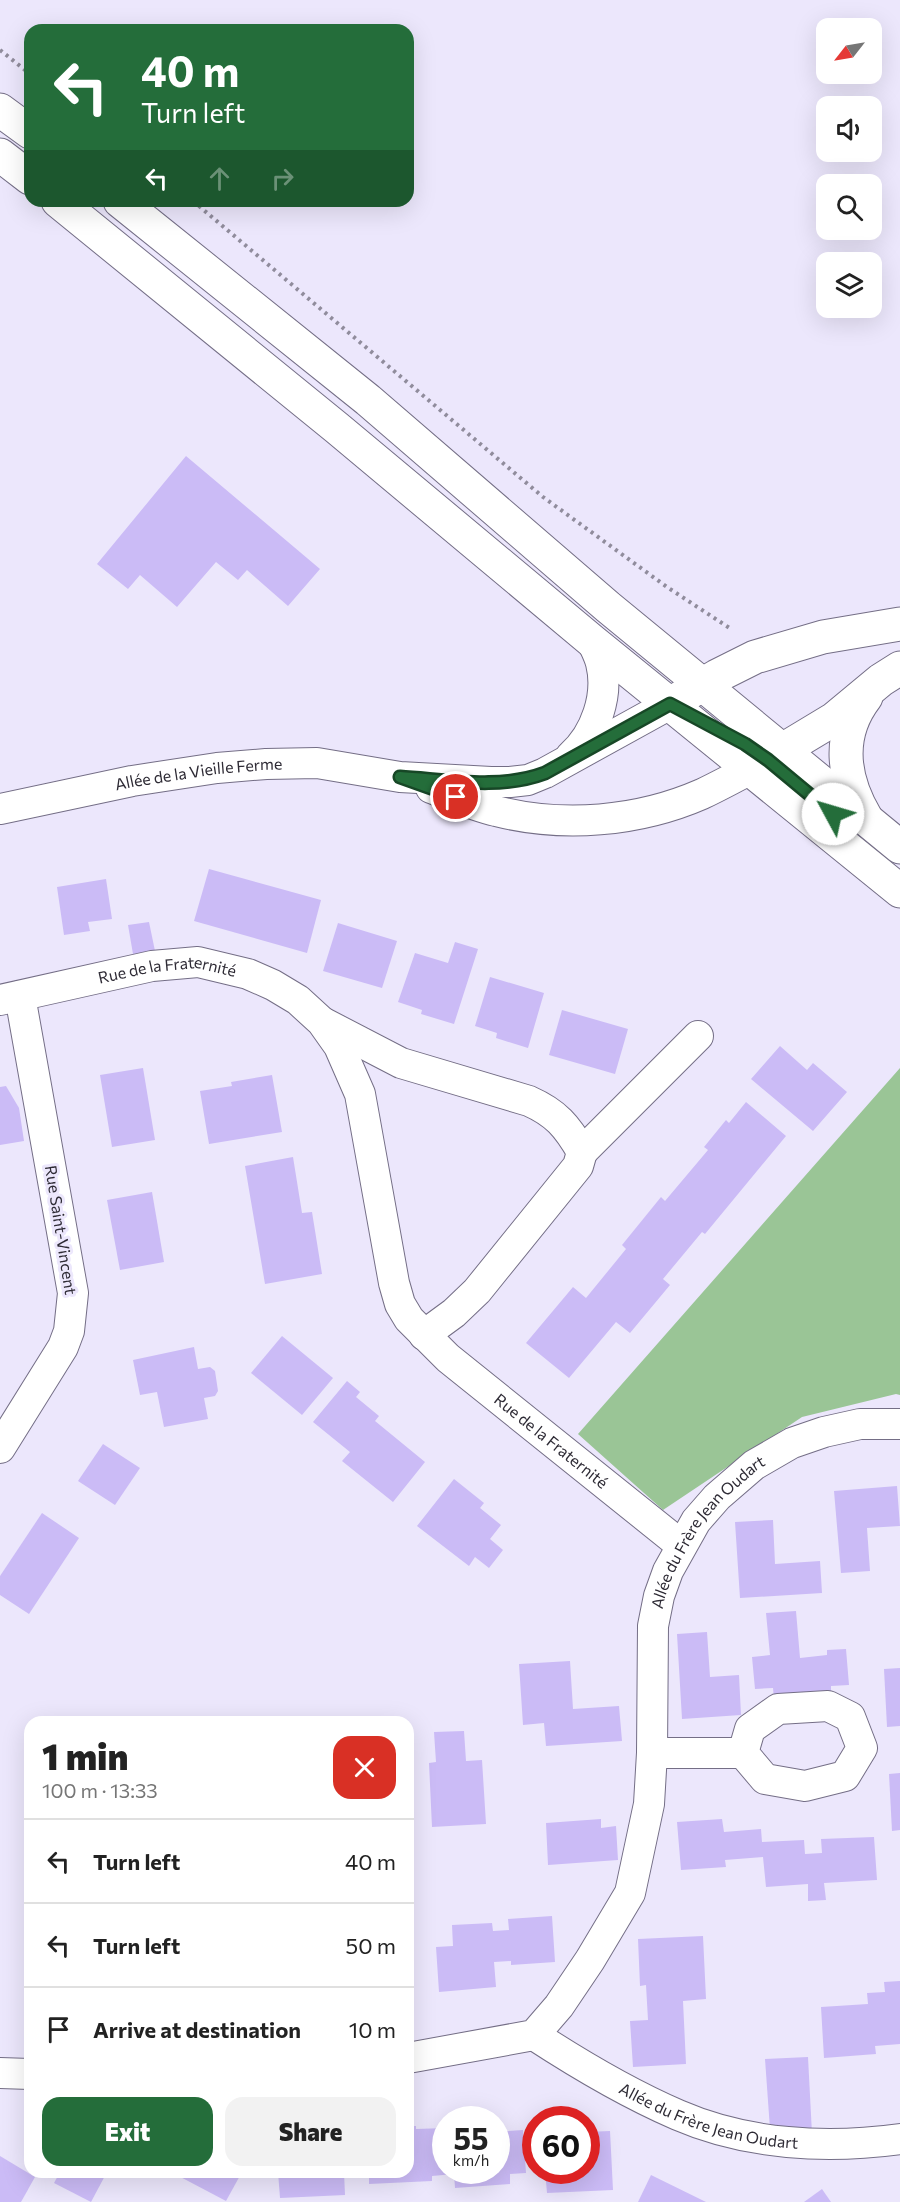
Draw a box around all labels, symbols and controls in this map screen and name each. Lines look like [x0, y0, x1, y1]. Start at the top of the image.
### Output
north arrow [816, 18, 882, 84]
map controls [816, 18, 882, 318]
text: 40 m [141, 44, 239, 96]
icon: left [42, 48, 120, 126]
text: Turn left [141, 96, 245, 129]
button: sound [816, 96, 882, 162]
icon: left [140, 162, 173, 195]
icon: ahead [203, 162, 236, 195]
icon: right [266, 162, 299, 195]
button: search [816, 174, 882, 240]
button: layers [816, 252, 882, 318]
street label: Allée de la Vieille Ferme [113, 754, 283, 793]
pin [430, 771, 481, 822]
icon: arrive [439, 780, 472, 813]
position arrow [801, 782, 865, 846]
street label: Rue de la Fraternité [96, 951, 239, 987]
street label: Rue Saint-Vincent [42, 1164, 81, 1296]
street label: Rue de la Fraternité [491, 1389, 612, 1492]
street label: Allée du Frère Jean Oudart [647, 1451, 768, 1610]
text: 1 min [42, 1733, 128, 1777]
button: close [333, 1736, 396, 1799]
text: 100 m · 13:33 [42, 1778, 158, 1802]
icon: left [42, 1845, 75, 1878]
text: Turn left [93, 1848, 180, 1875]
text: 40 m [345, 1848, 396, 1875]
icon: left [42, 1929, 75, 1962]
text: Turn left [93, 1932, 180, 1959]
text: 50 m [346, 1932, 396, 1959]
icon: arrive [42, 2013, 75, 2046]
text: Arrive at destination [93, 2016, 301, 2043]
text: 10 m [349, 2016, 396, 2043]
street label: Allée du Frère Jean Oudart [616, 2078, 799, 2152]
button: Exit [42, 2097, 213, 2166]
button: Share [225, 2097, 396, 2166]
speed limit sign: 60 [522, 2106, 600, 2184]
text: 55 [454, 2119, 488, 2156]
text: km/h [453, 2151, 489, 2169]

